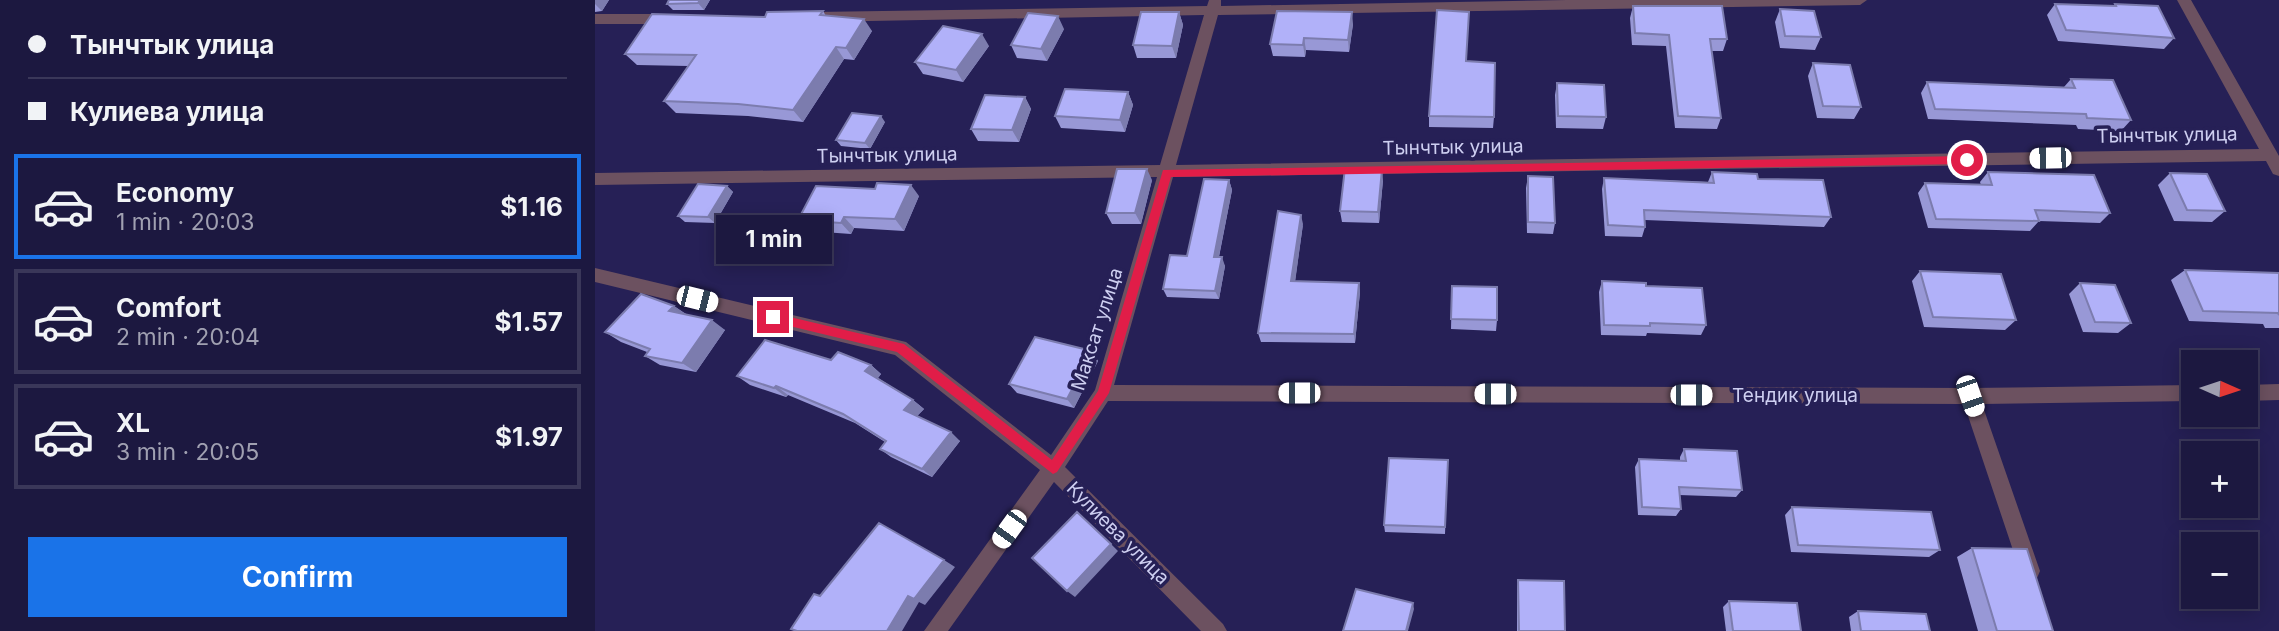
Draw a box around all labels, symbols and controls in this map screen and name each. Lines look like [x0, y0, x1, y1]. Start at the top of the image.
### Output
text: Тынчтык улица [70, 29, 274, 60]
text: Кулиева улица [70, 96, 264, 127]
street label: Тынчтык улица [2096, 122, 2238, 148]
street label: Тынчтык улица [1382, 134, 1524, 160]
street label: Тынчтык улица [816, 142, 958, 168]
route start [1951, 144, 1983, 176]
car [2029, 147, 2072, 169]
icon: car [32, 175, 95, 238]
text: Economy [116, 177, 234, 208]
text: $1.16 [500, 191, 563, 222]
text: 1 min · 20:03 [116, 208, 255, 236]
callout: 1 min [715, 216, 831, 264]
text: 1 min [746, 225, 802, 253]
street label: Максат улица [1066, 265, 1128, 393]
car [675, 284, 720, 314]
icon: car [32, 290, 95, 353]
text: Comfort [116, 292, 221, 323]
route end [757, 301, 789, 333]
text: $1.57 [495, 306, 563, 337]
text: 2 min · 20:04 [116, 323, 260, 351]
north arrow [2181, 350, 2257, 427]
map controls [2181, 350, 2258, 609]
car [1954, 373, 1987, 419]
car [1279, 383, 1321, 404]
car [1475, 384, 1517, 405]
street label: Тендик улица [1732, 384, 1858, 407]
car [1671, 385, 1713, 406]
icon: car [32, 405, 95, 468]
text: XL [116, 407, 150, 438]
text: $1.97 [495, 421, 563, 452]
text: 3 min · 20:05 [116, 438, 259, 466]
button: + [2181, 441, 2258, 518]
street label: Кулиева улица [1062, 477, 1174, 589]
car [989, 506, 1030, 552]
button: − [2181, 532, 2258, 609]
button: Confirm [28, 537, 567, 617]

